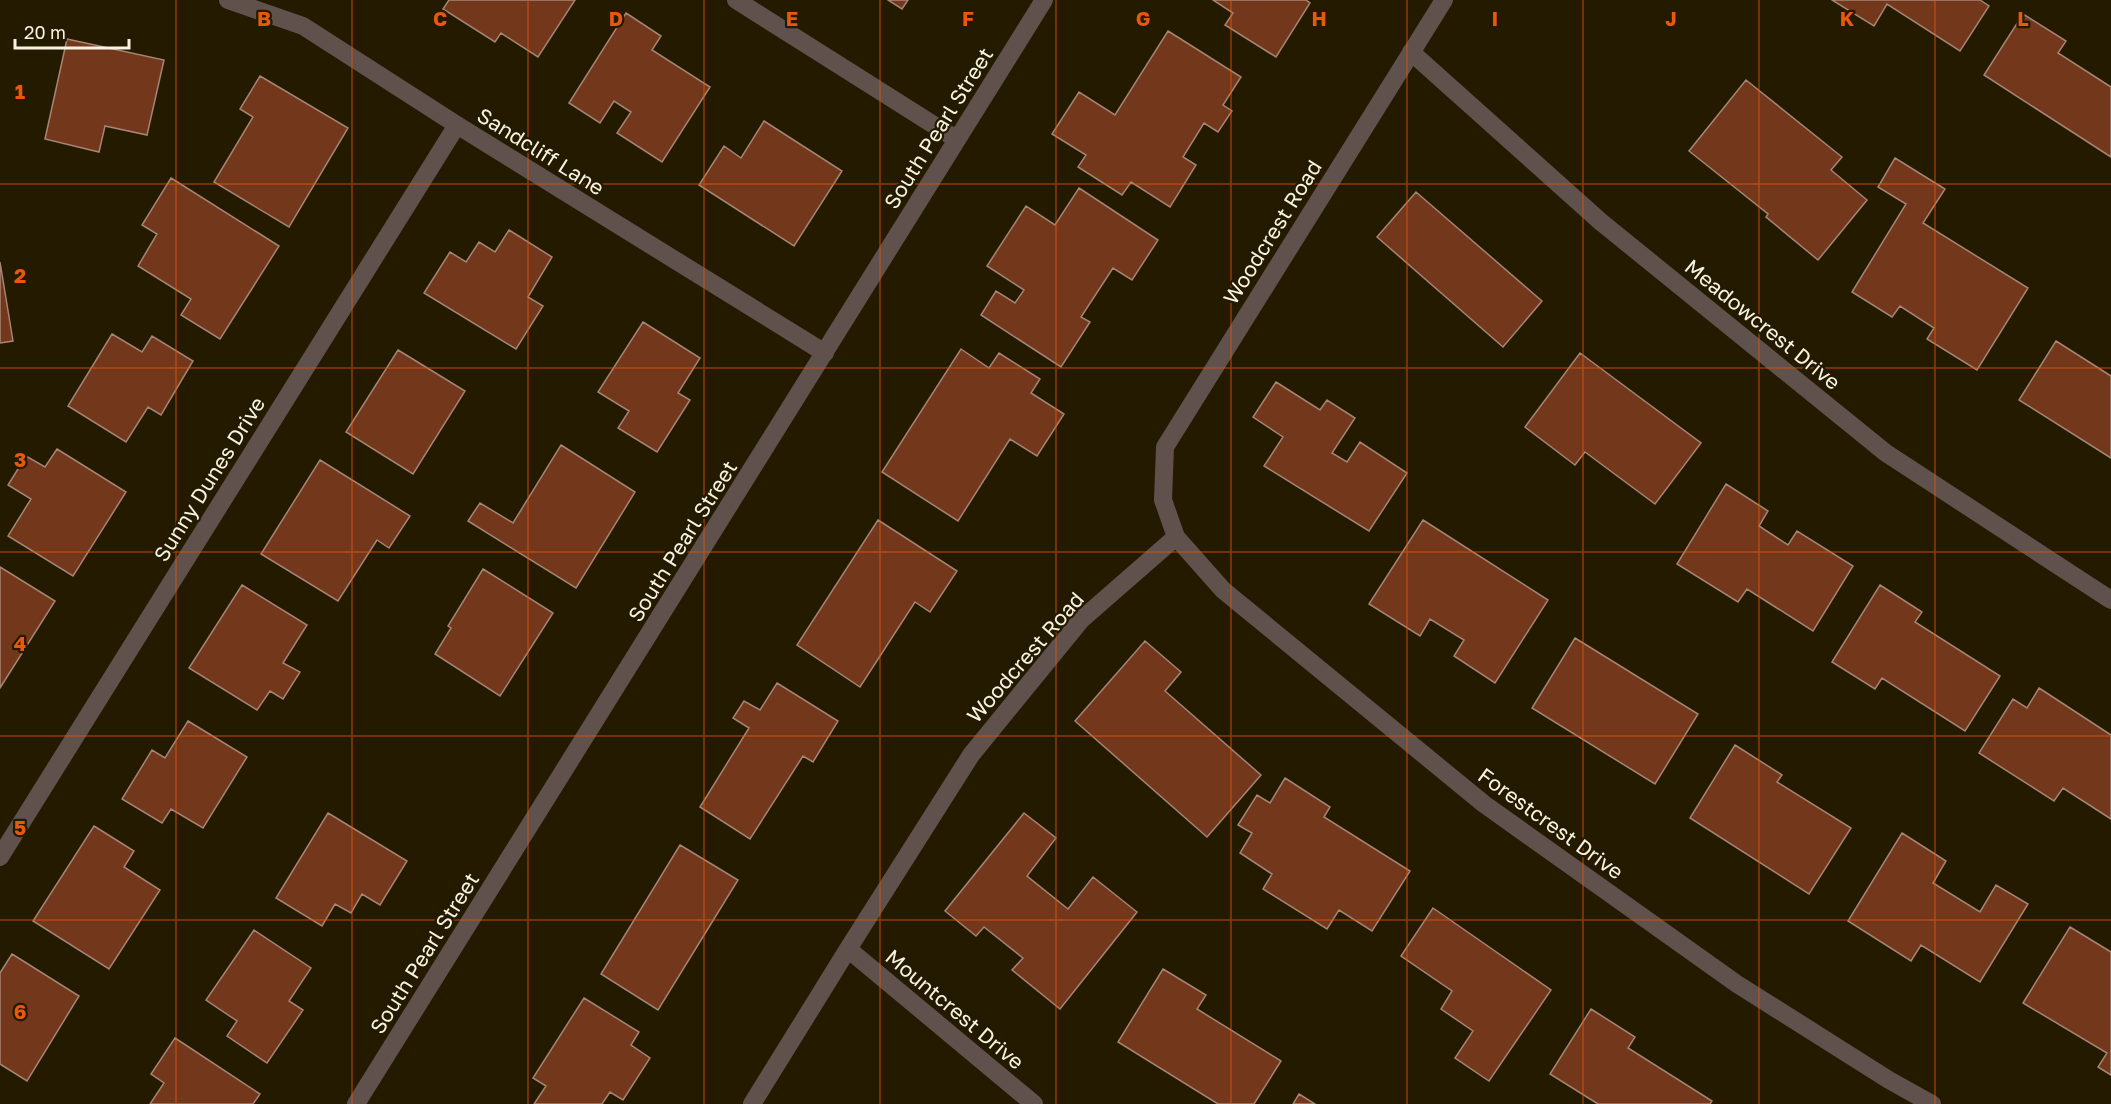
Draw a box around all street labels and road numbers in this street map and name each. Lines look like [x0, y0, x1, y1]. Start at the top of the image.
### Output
street label: South Pearl Street [878, 43, 998, 213]
street label: Sandcliff Lane [473, 102, 609, 200]
street label: Woodcrest Road [1217, 155, 1327, 309]
street label: Meadowcrest Drive [1680, 253, 1846, 395]
street label: Sunny Dunes Drive [148, 392, 270, 566]
street label: South Pearl Street [622, 456, 742, 626]
street label: Woodcrest Road [961, 586, 1089, 728]
street label: Forestcrest Drive [1473, 762, 1629, 884]
street label: South Pearl Street [364, 868, 484, 1038]
street label: Mountcrest Drive [880, 943, 1030, 1075]

